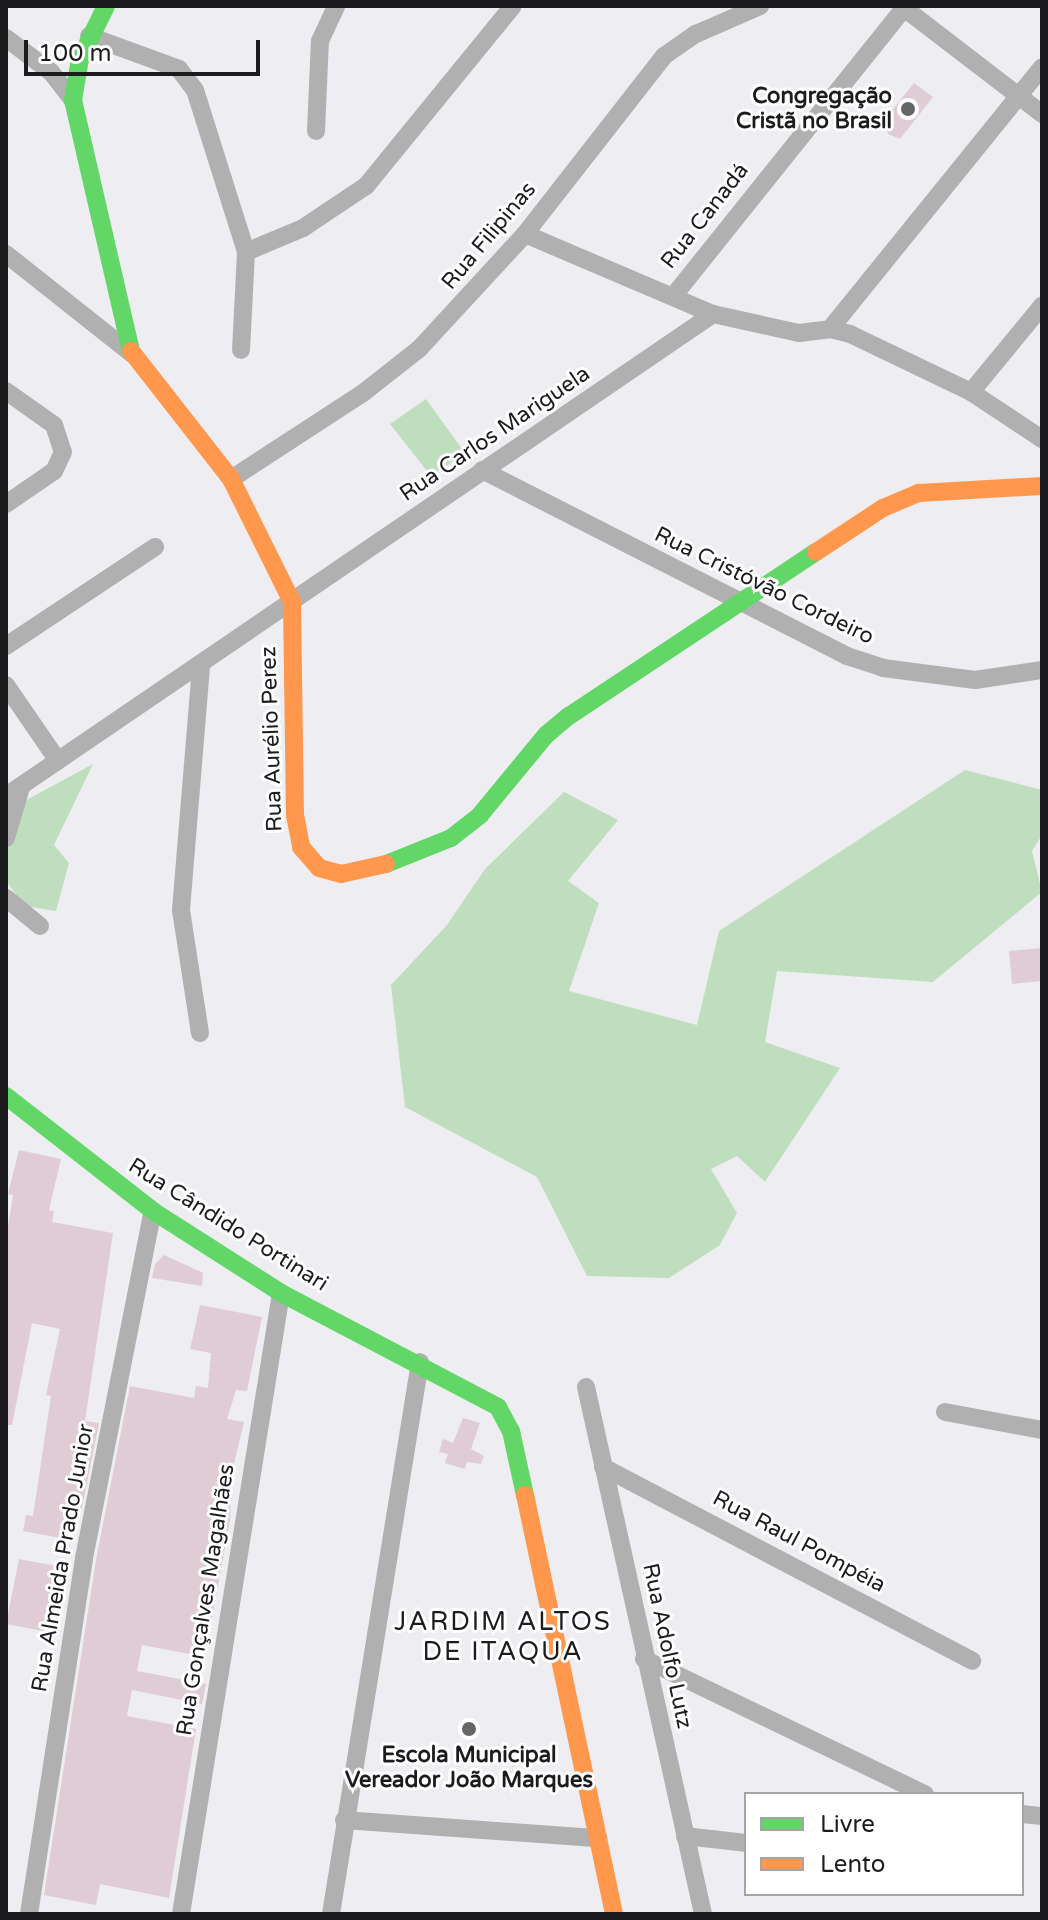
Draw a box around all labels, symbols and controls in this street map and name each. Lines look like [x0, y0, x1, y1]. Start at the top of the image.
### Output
scale bar [28, 24, 264, 74]
text: 100 m [38, 39, 112, 68]
place label: Congregação Cristã no Brasil [736, 83, 892, 134]
marker: Congregação Cristã no Brasil [899, 100, 917, 118]
street label: Rua Canadá [656, 158, 754, 274]
street label: Rua Filipinas [436, 177, 542, 295]
street label: Rua Carlos Mariguela [395, 361, 595, 507]
street label: Rua Cristóvão Cordeiro [650, 521, 878, 651]
street label: Rua Aurélio Perez [256, 646, 288, 832]
street label: Rua Cândido Portinari [123, 1153, 333, 1297]
street label: Rua Almeida Prado Junior [26, 1422, 100, 1694]
street label: Rua Gonçalves Magalhães [171, 1462, 241, 1738]
street label: Rua Raul Pompéia [708, 1485, 890, 1599]
street label: Rua Adolfo Lutz [637, 1561, 697, 1731]
district label: JARDIM ALTOS DE ITAQUA [394, 1606, 612, 1668]
marker: Escola Municipal Vereador João Marques [460, 1720, 478, 1738]
place label: Escola Municipal Vereador João Marques [345, 1742, 593, 1794]
legend [744, 1792, 1024, 1896]
text: Livre [820, 1810, 875, 1839]
text: Lento [820, 1850, 885, 1879]

